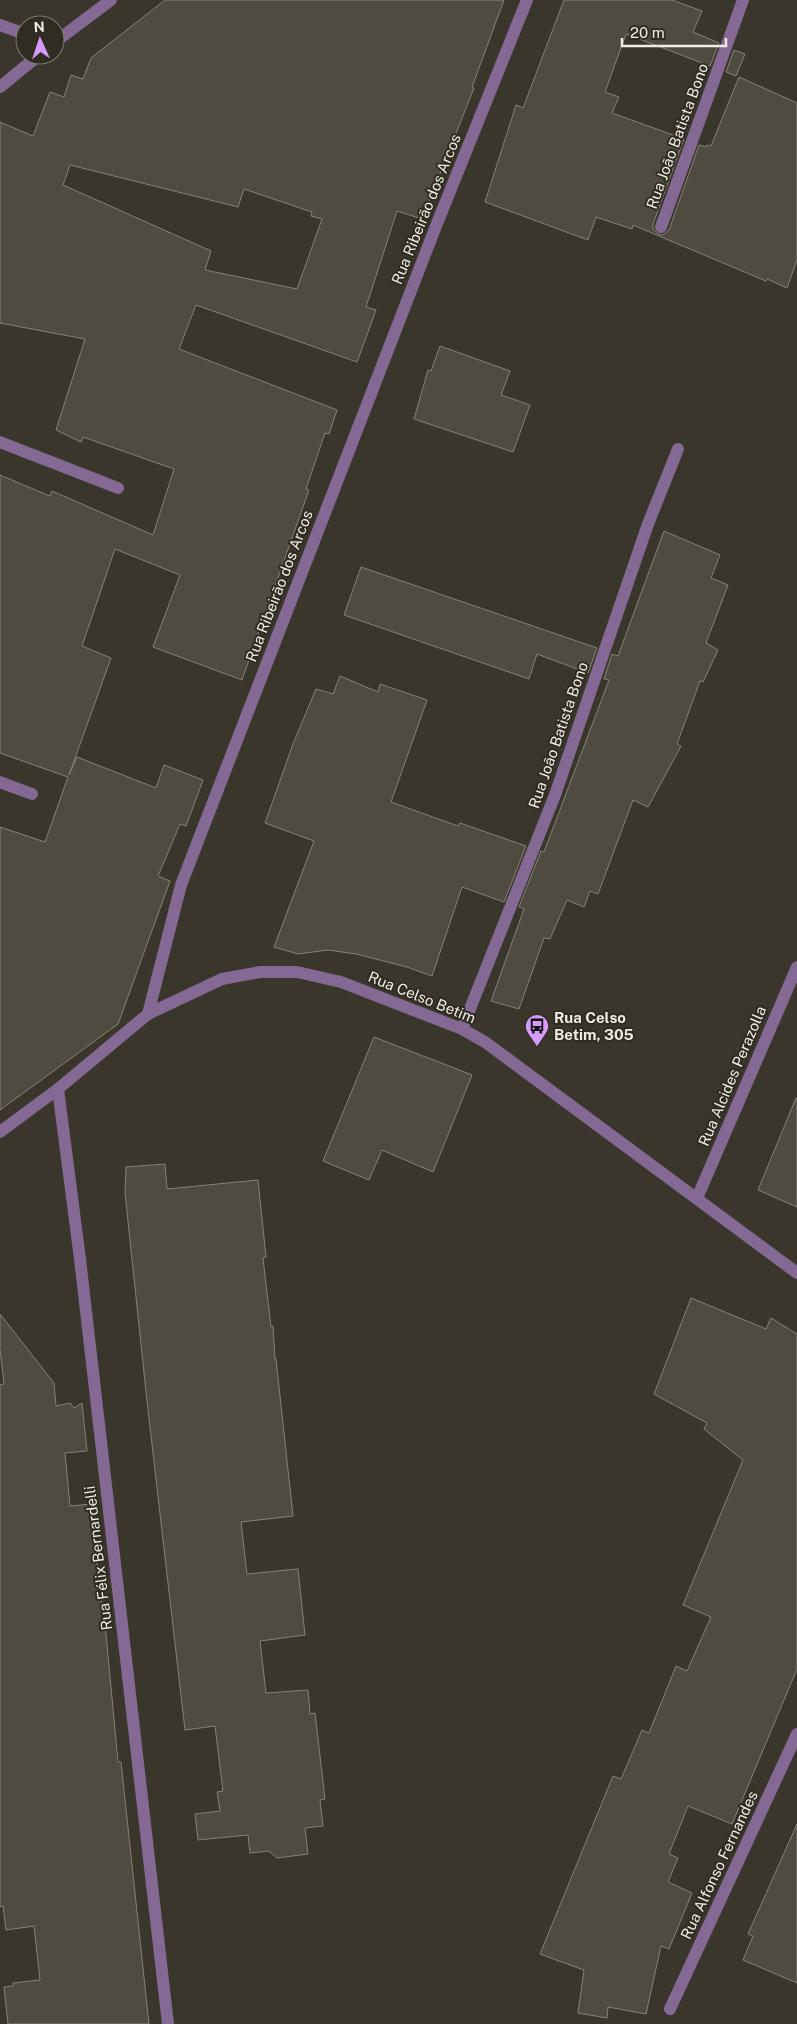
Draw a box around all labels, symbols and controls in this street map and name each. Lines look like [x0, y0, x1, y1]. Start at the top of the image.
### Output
north arrow [15, 15, 65, 65]
scale bar [622, 15, 726, 47]
text: N [33, 19, 45, 35]
text: 20 m [630, 24, 665, 41]
street label: Rua João Batista Bono [643, 61, 711, 211]
street label: Rua Ribeirão dos Arcos [388, 131, 464, 287]
street label: Rua Ribeirão dos Arcos [242, 508, 316, 664]
street label: Rua João Batista Bono [525, 660, 591, 810]
street label: Rua Celso Betim [366, 968, 478, 1026]
street label: Rua Alcides Perazolla [695, 1003, 769, 1149]
place label: Rua Celso Betim, 305 [554, 1009, 634, 1043]
bus stop icon: Rua Celso Betim, 305 [524, 1013, 550, 1047]
street label: Rua Félix Bernardelli [81, 1485, 115, 1631]
street label: Rua Alfonso Fernandes [677, 1788, 761, 1942]

